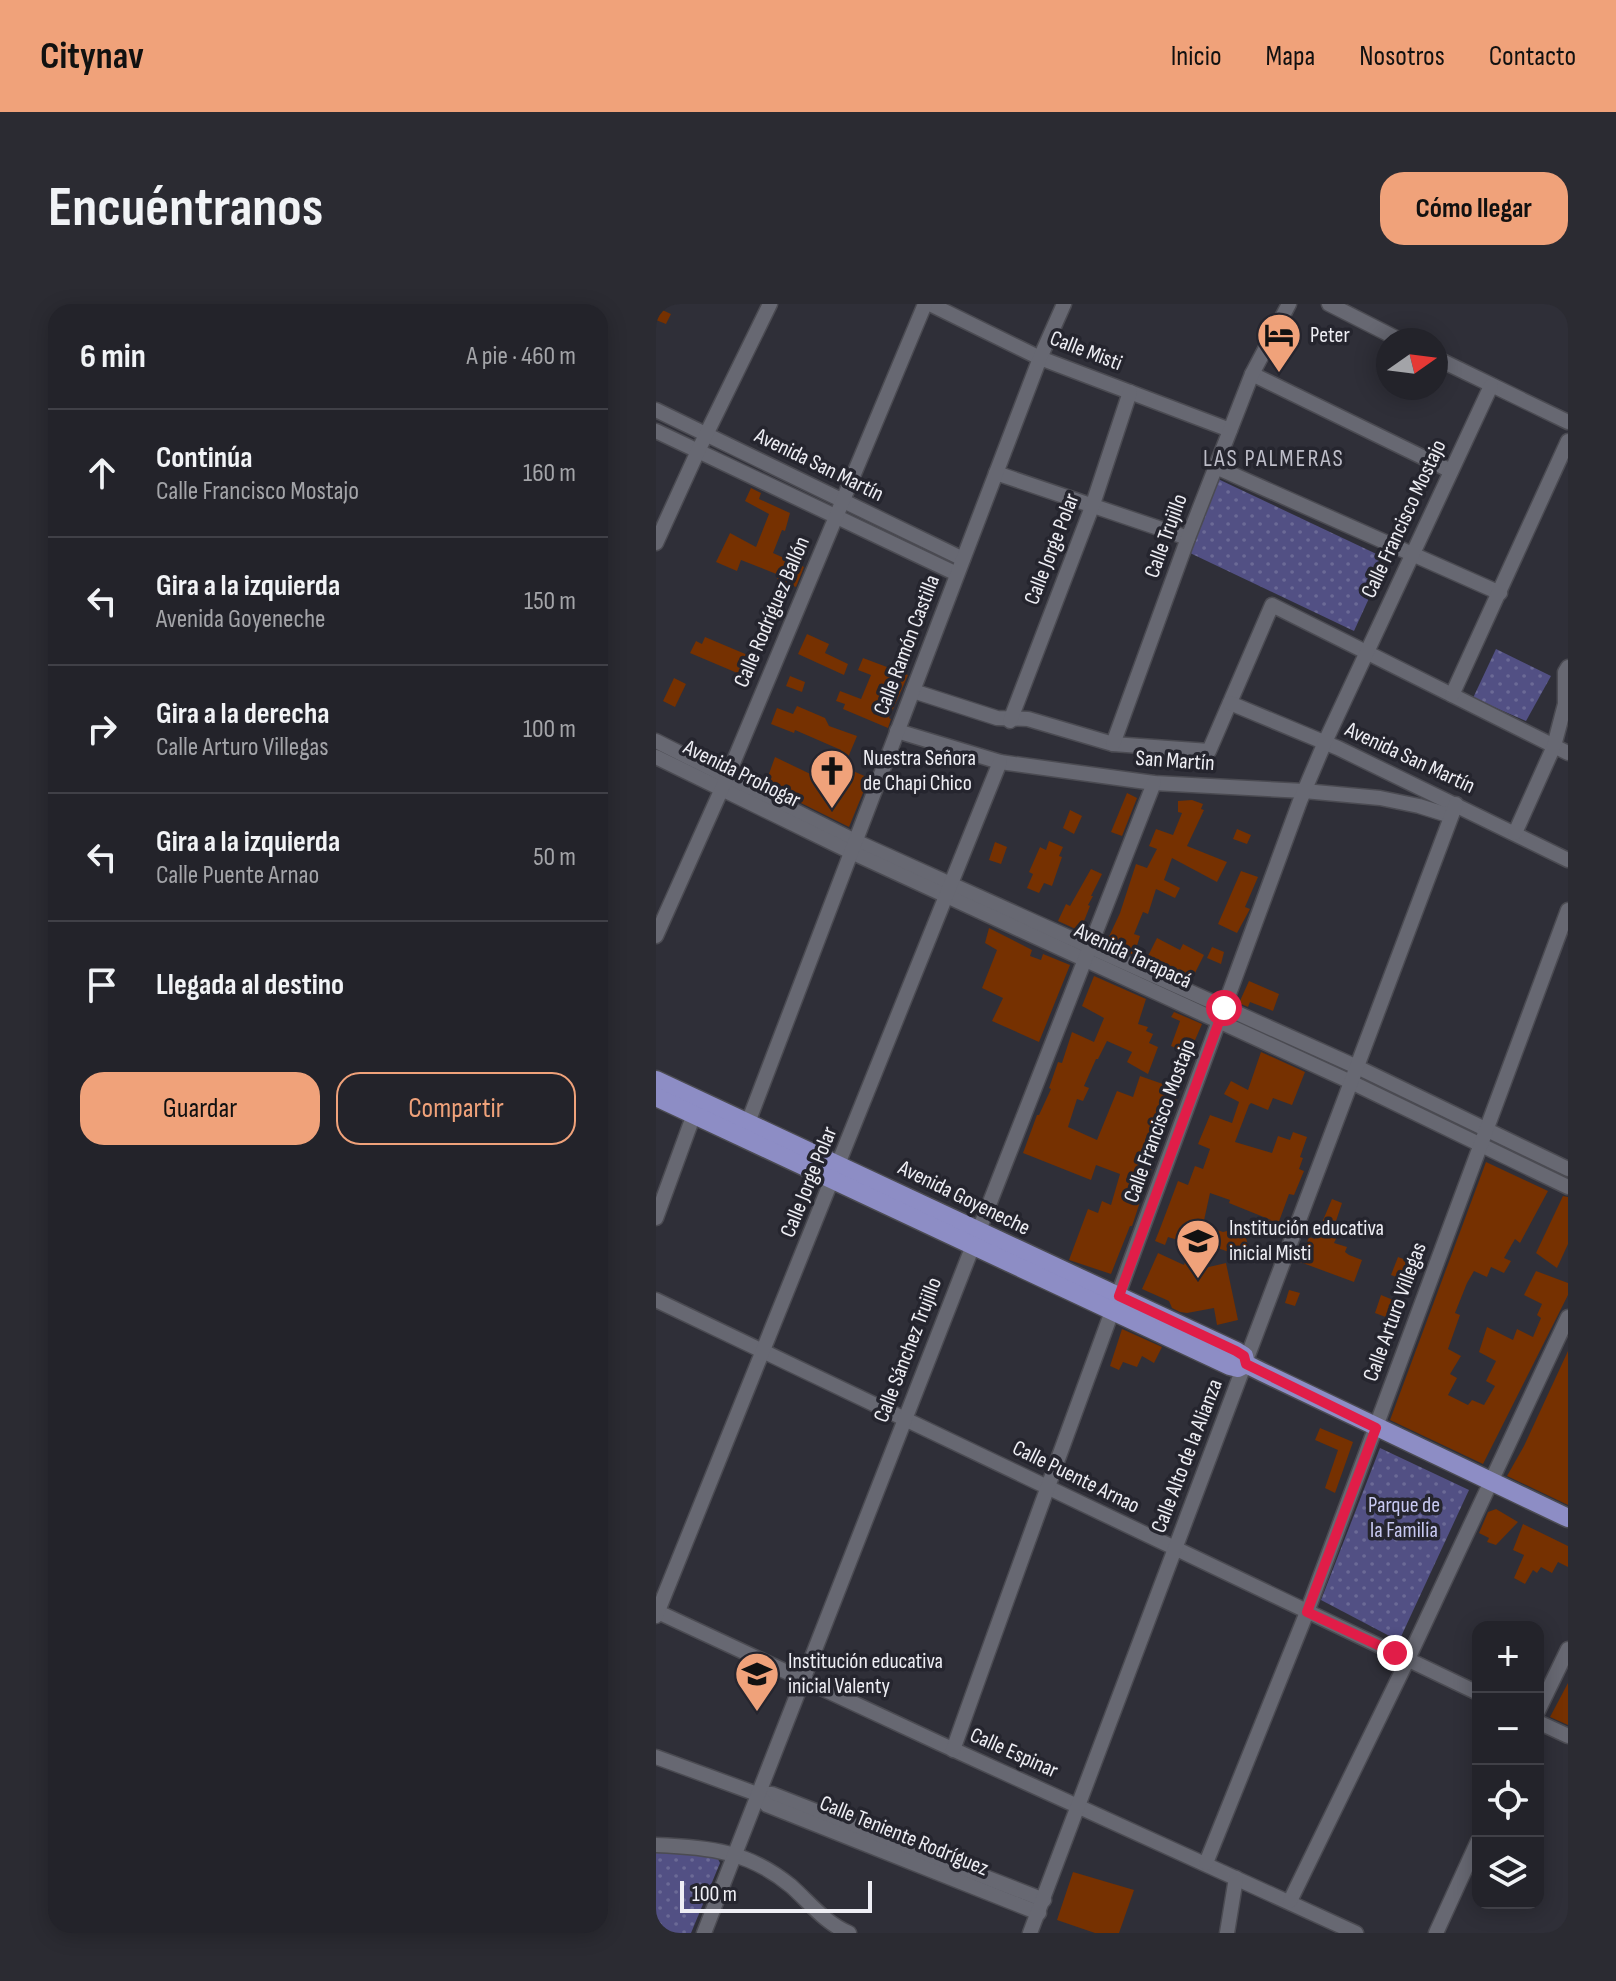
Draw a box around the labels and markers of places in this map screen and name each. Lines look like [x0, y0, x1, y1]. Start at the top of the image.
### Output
hotel icon: Peter [1255, 311, 1303, 374]
place label: Peter [1310, 322, 1350, 349]
place label: Nuestra Señora de Chapi Chico [863, 745, 976, 797]
church icon: Nuestra Señora de Chapi Chico [808, 747, 856, 810]
place label: Institución educativa inicial Misti [1229, 1215, 1384, 1267]
school or university icon: Institución educativa inicial Misti [1174, 1217, 1222, 1280]
place label: Institución educativa inicial Valenty [788, 1648, 943, 1700]
school or university icon: Institución educativa inicial Valenty [733, 1650, 781, 1713]

